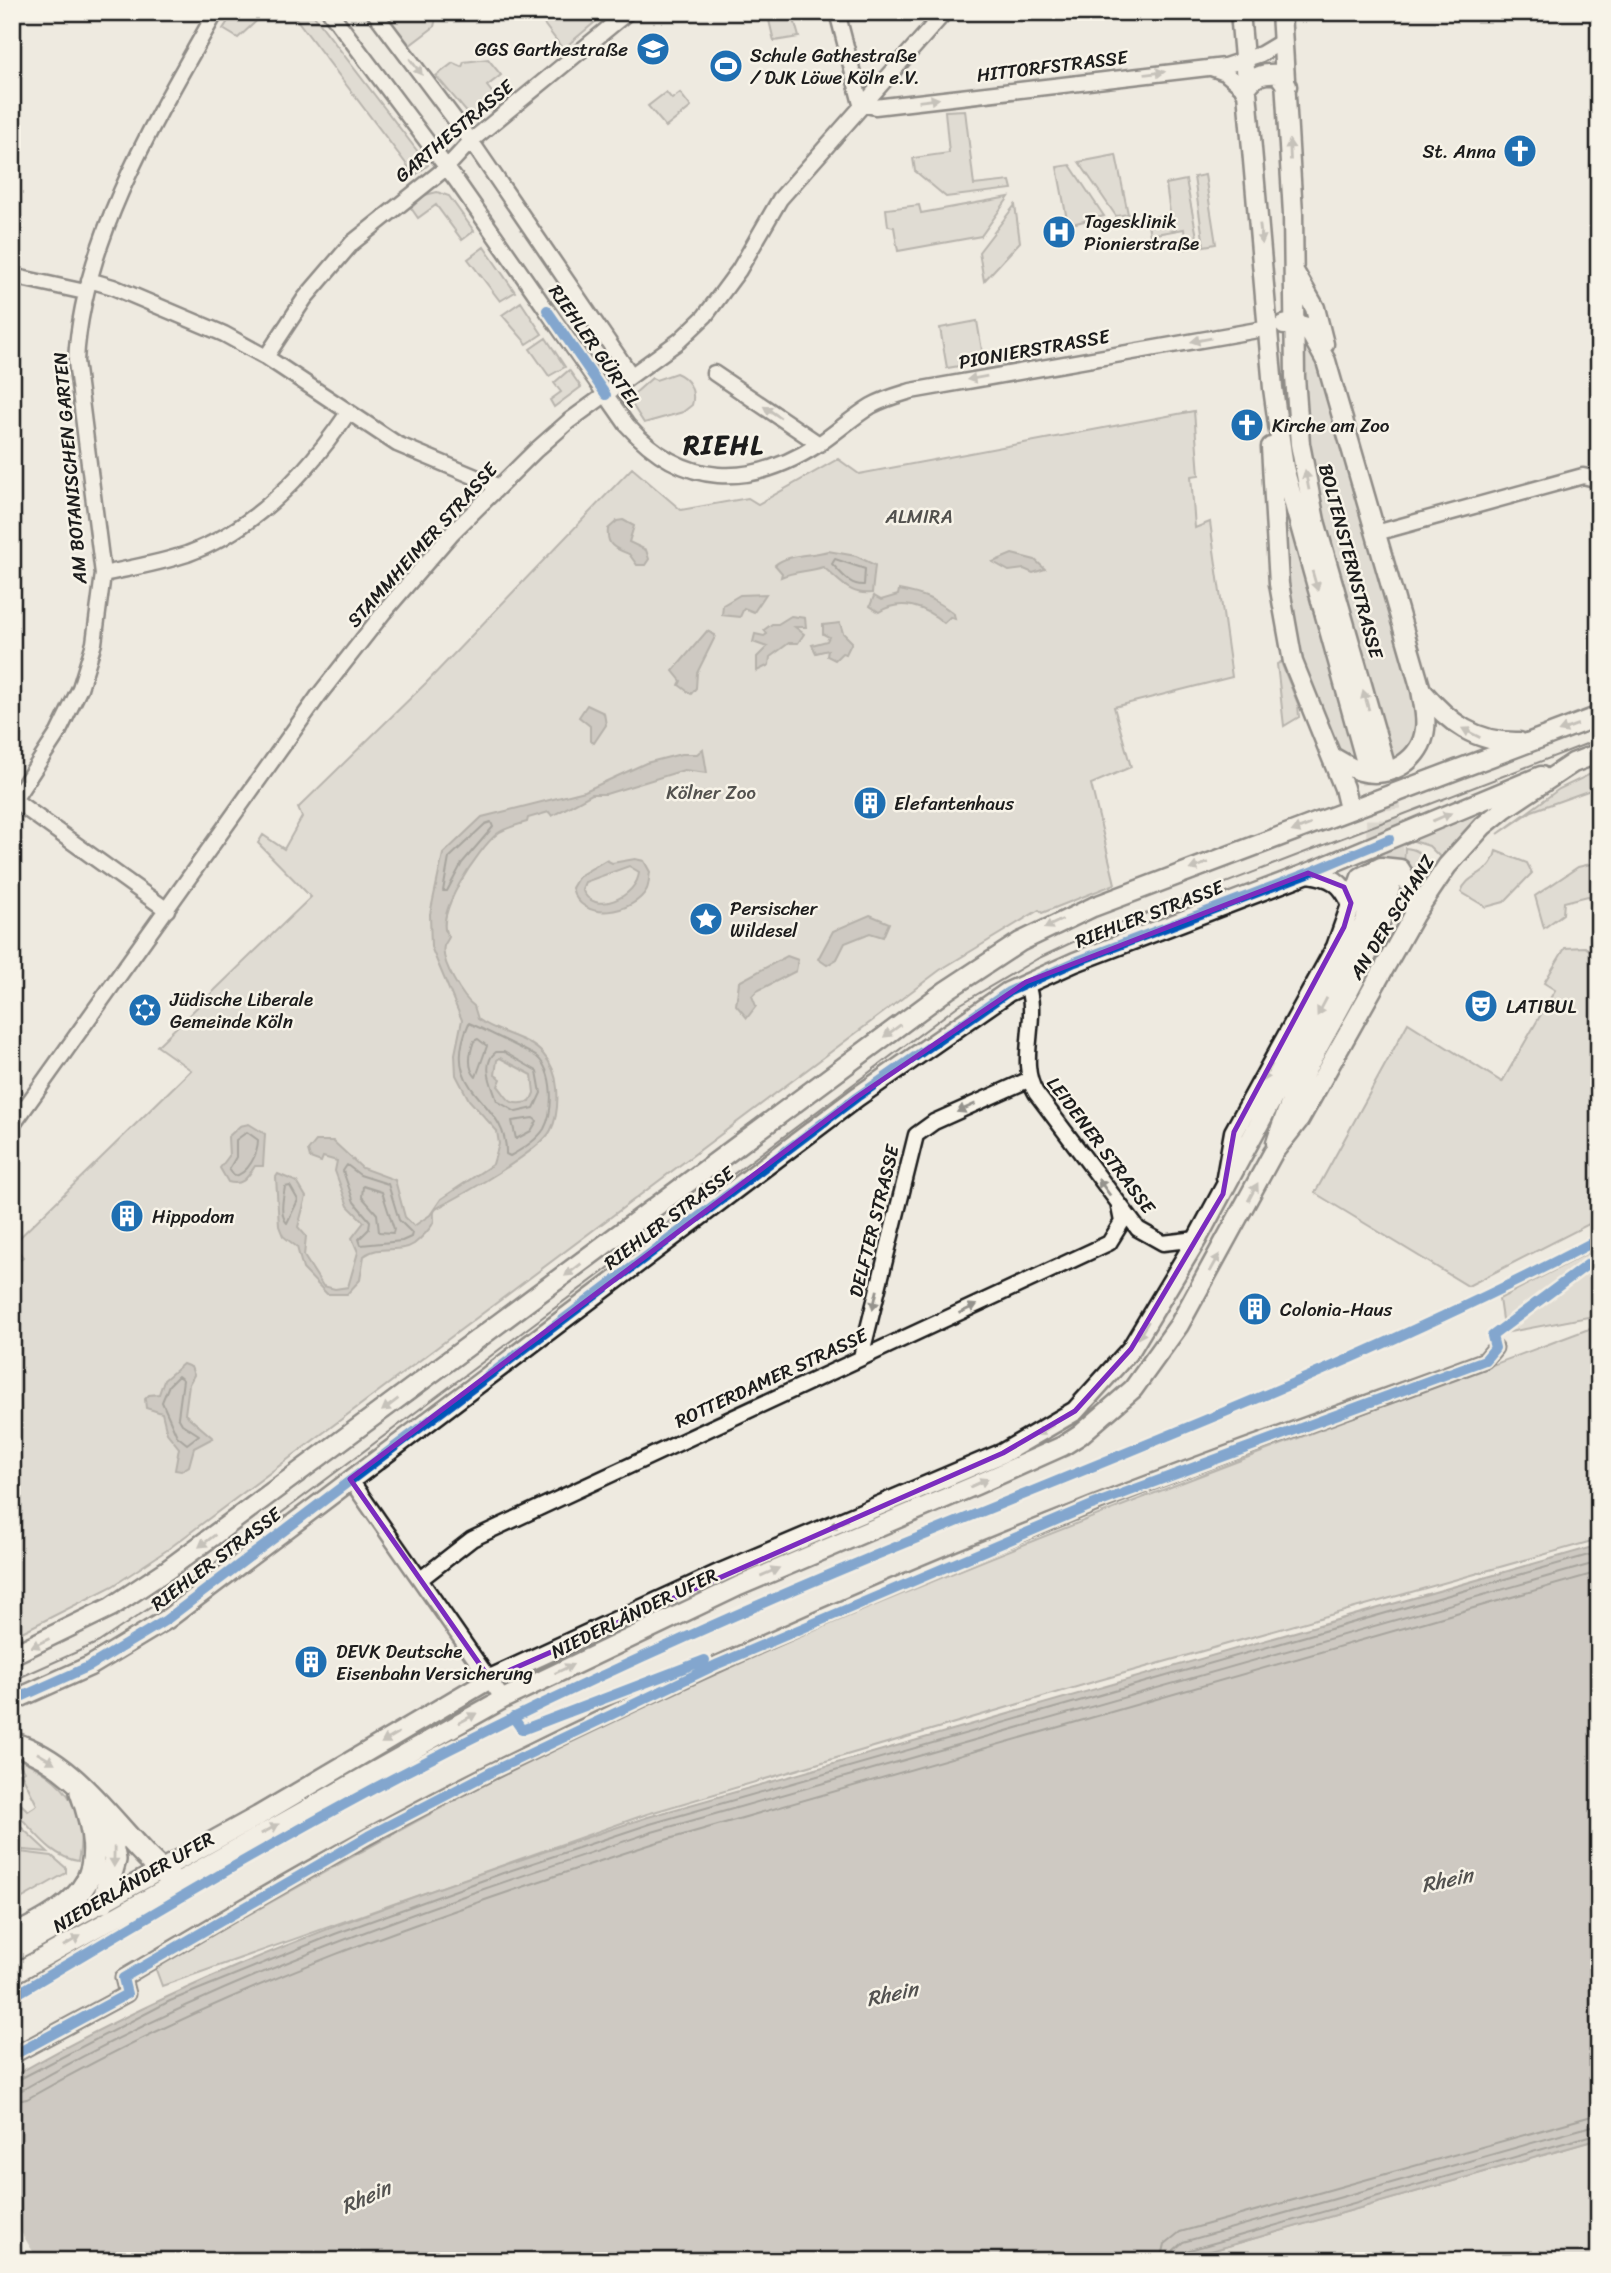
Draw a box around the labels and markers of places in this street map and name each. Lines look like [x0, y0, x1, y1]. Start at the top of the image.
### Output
school or university icon: GGS Garthestraße [634, 30, 672, 68]
place label: GGS Garthestraße [475, 33, 628, 66]
place label: Schule Gathestraße / DJK Löwe Köln e.V. [750, 39, 920, 94]
sports icon: Schule Gathestraße / DJK Löwe Köln e.V. [707, 47, 745, 85]
church icon: St. Anna [1501, 132, 1539, 170]
place label: St. Anna [1423, 135, 1496, 168]
place label: Tagesklinik Pionierstraße [1084, 205, 1199, 260]
hospital icon: Tagesklinik Pionierstraße [1040, 213, 1078, 251]
church icon: Kirche am Zoo [1228, 406, 1266, 444]
place label: Kirche am Zoo [1272, 409, 1390, 442]
building icon: Elefantenhaus [851, 784, 889, 822]
place label: Elefantenhaus [894, 787, 1014, 820]
place label: Persischer Wildesel [730, 892, 818, 947]
place icon: Persischer Wildesel [687, 900, 725, 938]
place label: Jüdische Liberale Gemeinde Köln [169, 983, 313, 1038]
theatre icon: LATIBUL [1462, 987, 1500, 1025]
place label: LATIBUL [1506, 990, 1576, 1023]
synagogue icon: Jüdische Liberale Gemeinde Köln [126, 991, 164, 1029]
building icon: Hippodom [108, 1197, 146, 1235]
place label: Hippodom [152, 1200, 235, 1233]
building icon: Colonia-Haus [1236, 1290, 1274, 1328]
place label: Colonia-Haus [1280, 1293, 1393, 1326]
place label: DEVK Deutsche Eisenbahn Versicherung [336, 1635, 533, 1690]
building icon: DEVK Deutsche Eisenbahn Versicherung [292, 1643, 330, 1681]

